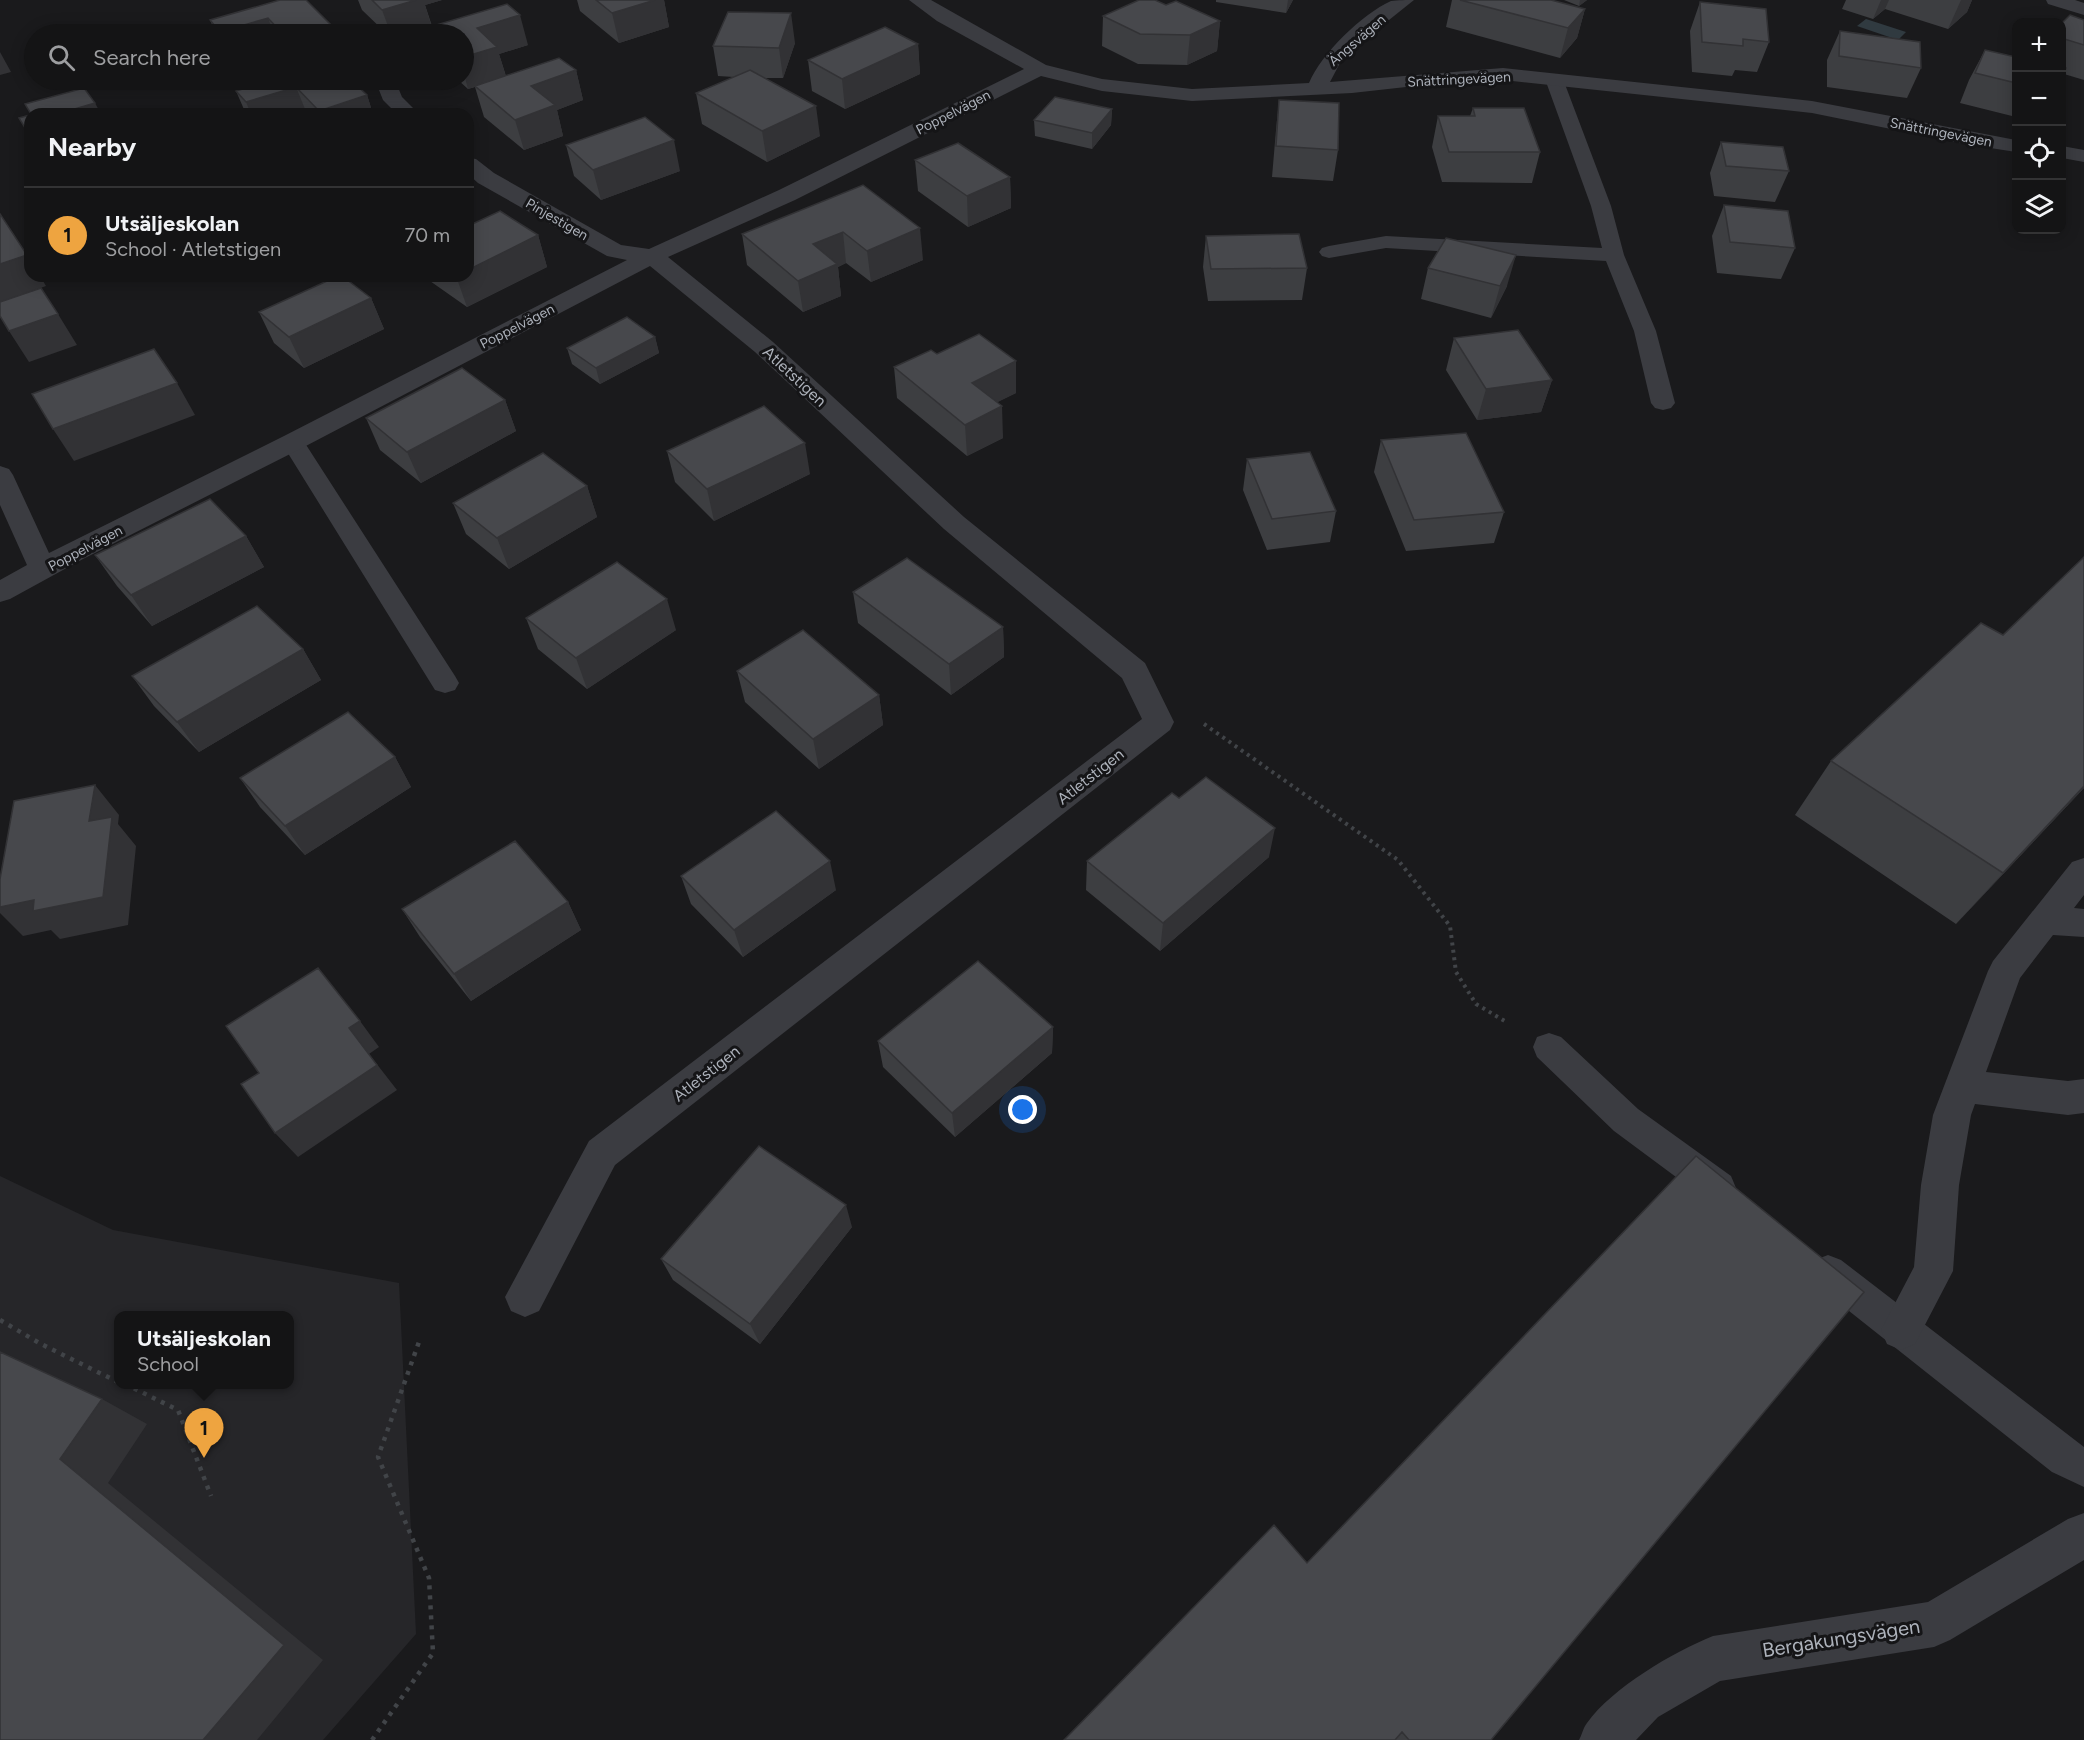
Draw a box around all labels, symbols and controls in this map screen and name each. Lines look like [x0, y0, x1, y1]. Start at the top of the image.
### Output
street label: Ängsvägen [1325, 11, 1389, 70]
map controls [2012, 18, 2066, 234]
button: + [2012, 18, 2066, 72]
search box [24, 24, 474, 90]
icon: search [45, 41, 78, 74]
text: Search here [93, 44, 211, 71]
street label: Snättringevägen [1407, 68, 1511, 91]
button: − [2012, 72, 2066, 126]
street label: Poppelvägen [913, 86, 994, 139]
street label: Snättringevägen [1888, 114, 1994, 151]
button: locate [2012, 126, 2066, 180]
text: Nearby [48, 131, 136, 163]
button: layers [2012, 180, 2066, 234]
street label: Pinjestigen [522, 195, 591, 244]
text: Utsäljeskolan [105, 210, 239, 237]
text: 1 [63, 223, 72, 247]
text: 70 m [404, 223, 450, 247]
text: School · Atletstigen [105, 237, 281, 261]
street label: Poppelvägen [477, 300, 558, 353]
street label: Atletstigen [759, 342, 830, 410]
street label: Poppelvägen [45, 522, 125, 575]
street label: Atletstigen [1053, 744, 1128, 808]
street label: Atletstigen [669, 1041, 744, 1105]
your location [1008, 1095, 1037, 1124]
popup [114, 1311, 294, 1389]
text: Utsäljeskolan [137, 1325, 271, 1352]
text: School [137, 1352, 199, 1376]
pin: 1 [184, 1408, 224, 1458]
street label: Bergakungsvägen [1760, 1614, 1922, 1662]

